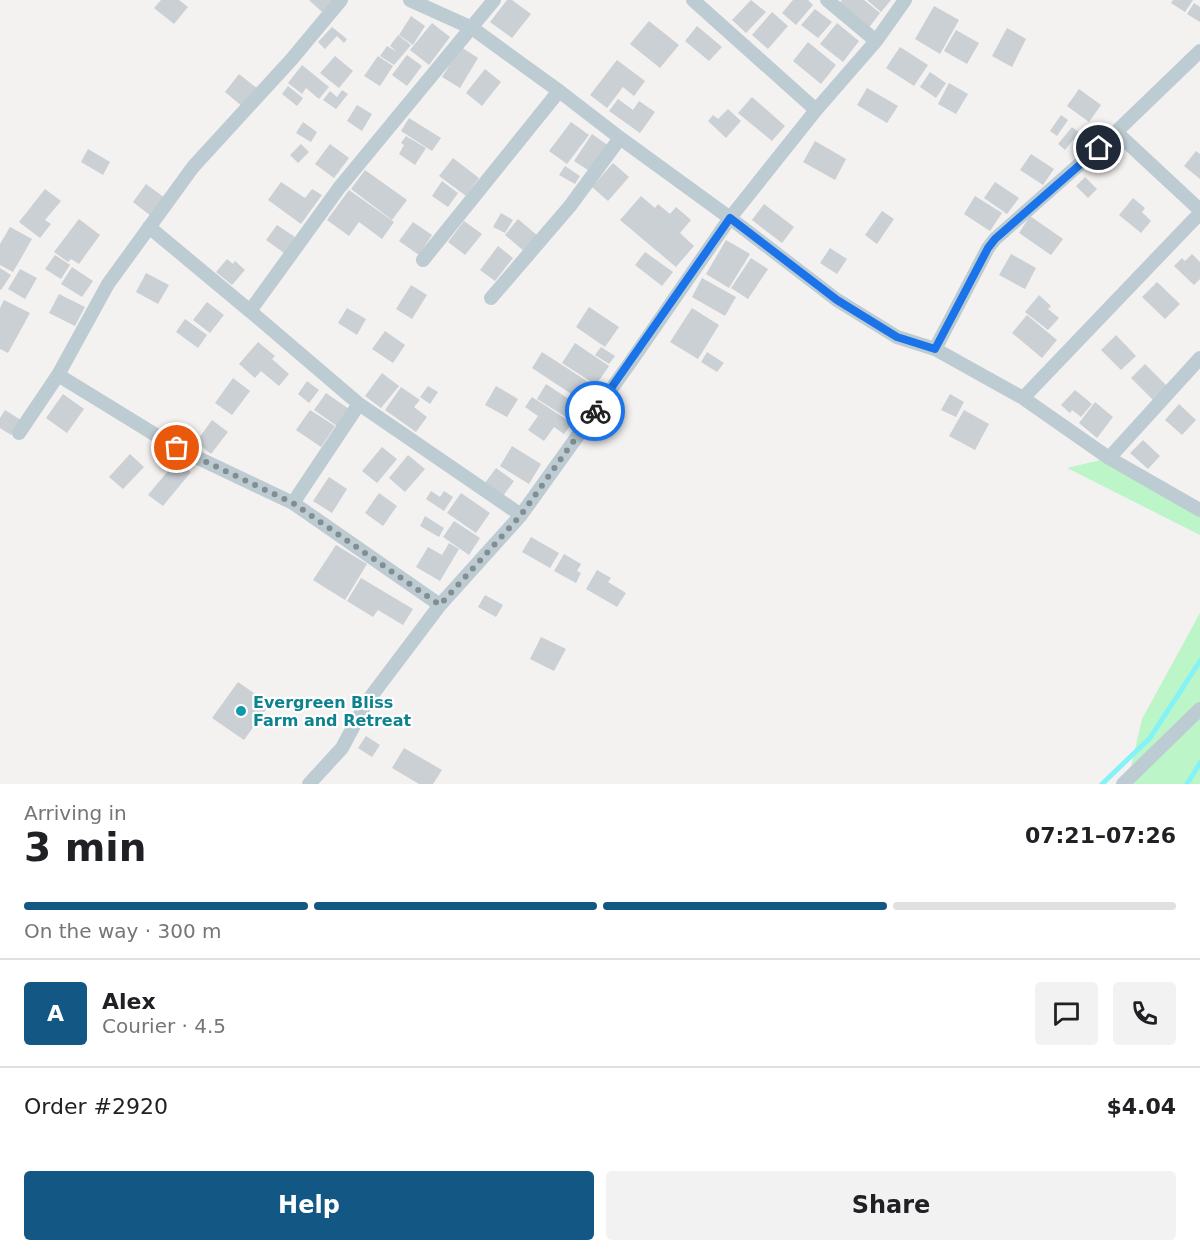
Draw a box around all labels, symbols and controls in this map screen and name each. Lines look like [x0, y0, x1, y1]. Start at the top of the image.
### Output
pin [1073, 122, 1124, 173]
icon: home [1082, 131, 1115, 164]
courier [565, 381, 625, 441]
icon: bike [579, 395, 612, 428]
pin [151, 422, 202, 473]
icon: bag [160, 431, 193, 464]
place label: Evergreen Bliss Farm and Retreat [253, 693, 411, 730]
marker: Evergreen Bliss Farm and Retreat [234, 704, 248, 718]
text: Arriving in [24, 801, 127, 825]
text: 07:21–07:26 [1025, 823, 1176, 848]
text: 3 min [24, 825, 146, 870]
text: On the way · 300 m [24, 919, 222, 943]
button: chat [1035, 982, 1098, 1045]
button: phone [1113, 982, 1176, 1045]
text: Alex [102, 989, 156, 1014]
text: A [47, 1001, 64, 1026]
text: Courier · 4.5 [102, 1014, 226, 1038]
text: Order #2920 [24, 1094, 168, 1119]
text: $4.04 [1106, 1094, 1176, 1119]
button: Help [24, 1171, 594, 1240]
button: Share [606, 1171, 1176, 1240]

